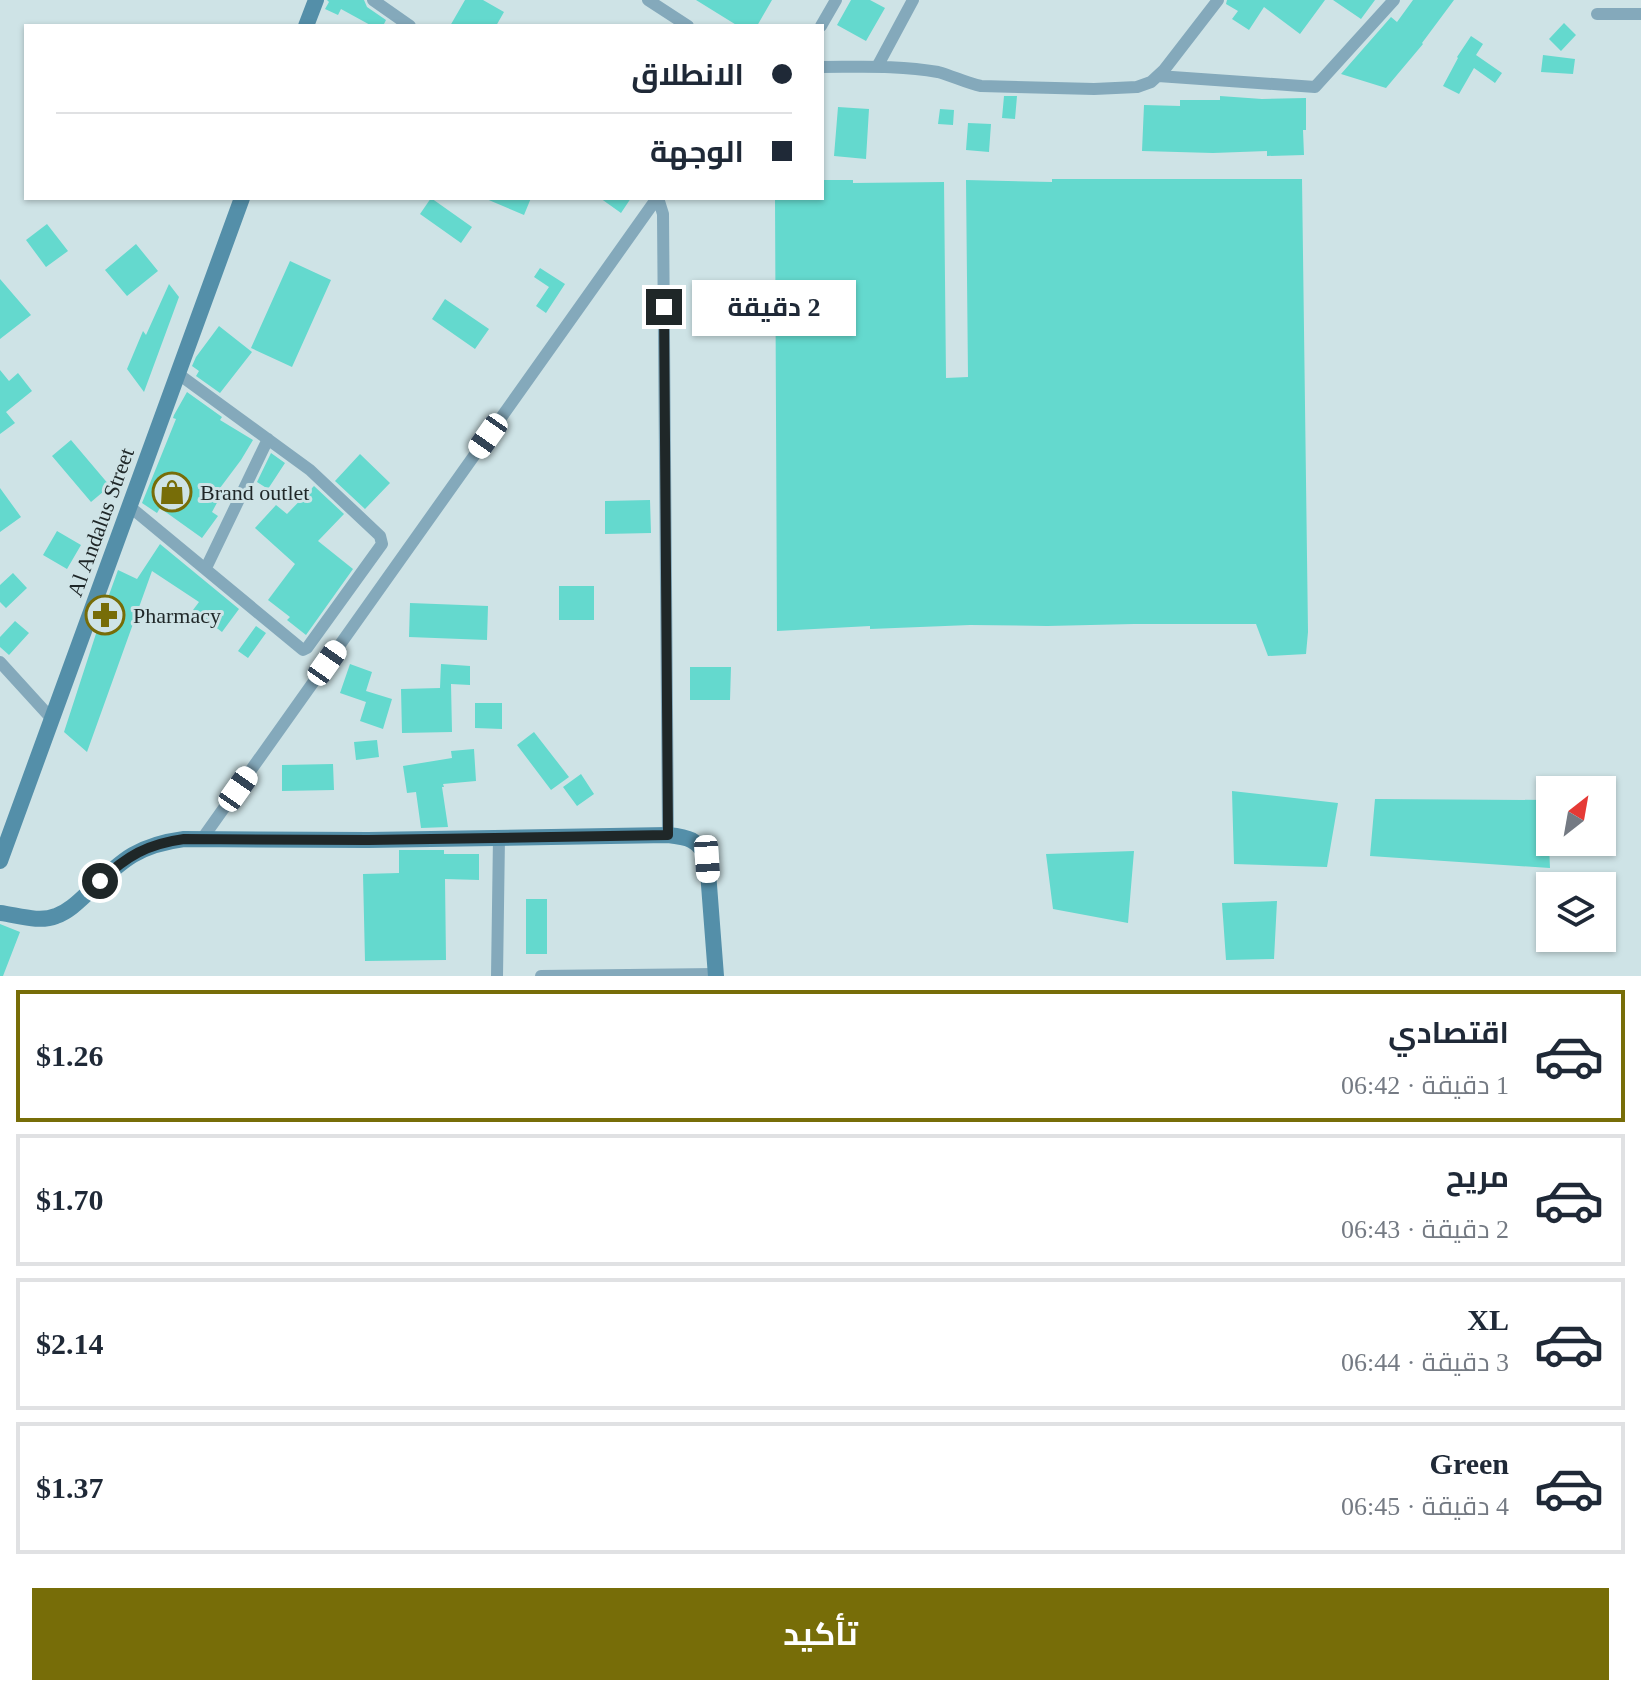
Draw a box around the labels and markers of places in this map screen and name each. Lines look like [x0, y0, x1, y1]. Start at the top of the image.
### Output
shop icon: Brand outlet [151, 471, 193, 513]
place label: Brand outlet [200, 480, 309, 505]
pharmacy icon: Pharmacy [84, 594, 126, 636]
place label: Pharmacy [133, 603, 221, 628]

